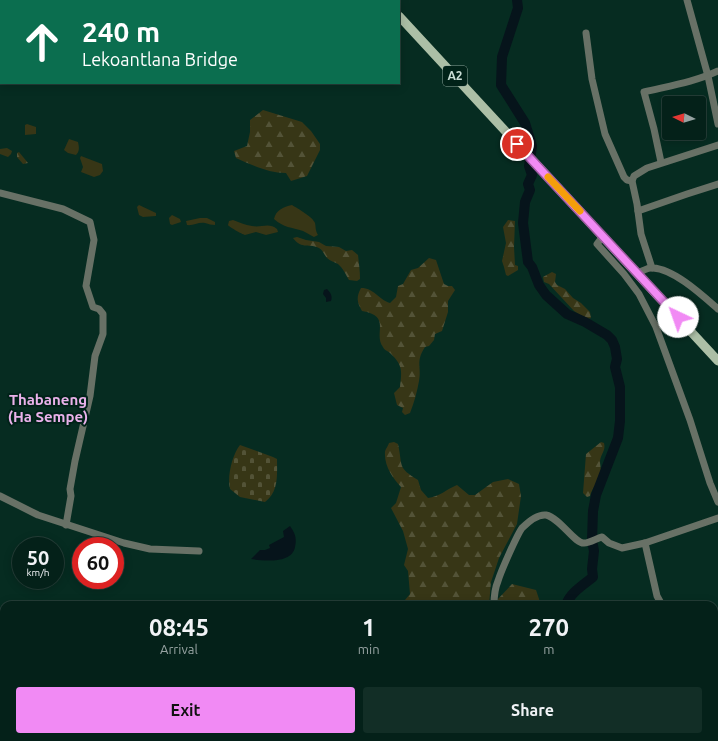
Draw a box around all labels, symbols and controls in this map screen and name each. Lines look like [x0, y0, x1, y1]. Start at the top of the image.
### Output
icon: ahead [16, 16, 68, 68]
text: 240 m [82, 16, 160, 47]
text: Lekoantlana Bridge [82, 49, 238, 69]
road number: A2 [443, 66, 467, 86]
north arrow [662, 96, 706, 140]
map controls [662, 96, 706, 140]
pin [500, 127, 534, 161]
icon: arrive [506, 133, 528, 155]
position arrow [657, 296, 699, 338]
district label: Thabaneng (Ha Sempe) [8, 391, 88, 425]
speed limit sign: 60 [72, 537, 124, 589]
text: 50 [27, 546, 49, 569]
text: km/h [26, 567, 50, 578]
text: 08:45 [149, 614, 209, 641]
text: 1 [362, 614, 375, 641]
text: 270 [529, 614, 569, 641]
text: Arrival [160, 642, 198, 656]
text: min [358, 642, 380, 656]
text: m [543, 642, 554, 656]
button: Exit [16, 687, 355, 733]
button: Share [363, 687, 702, 733]

